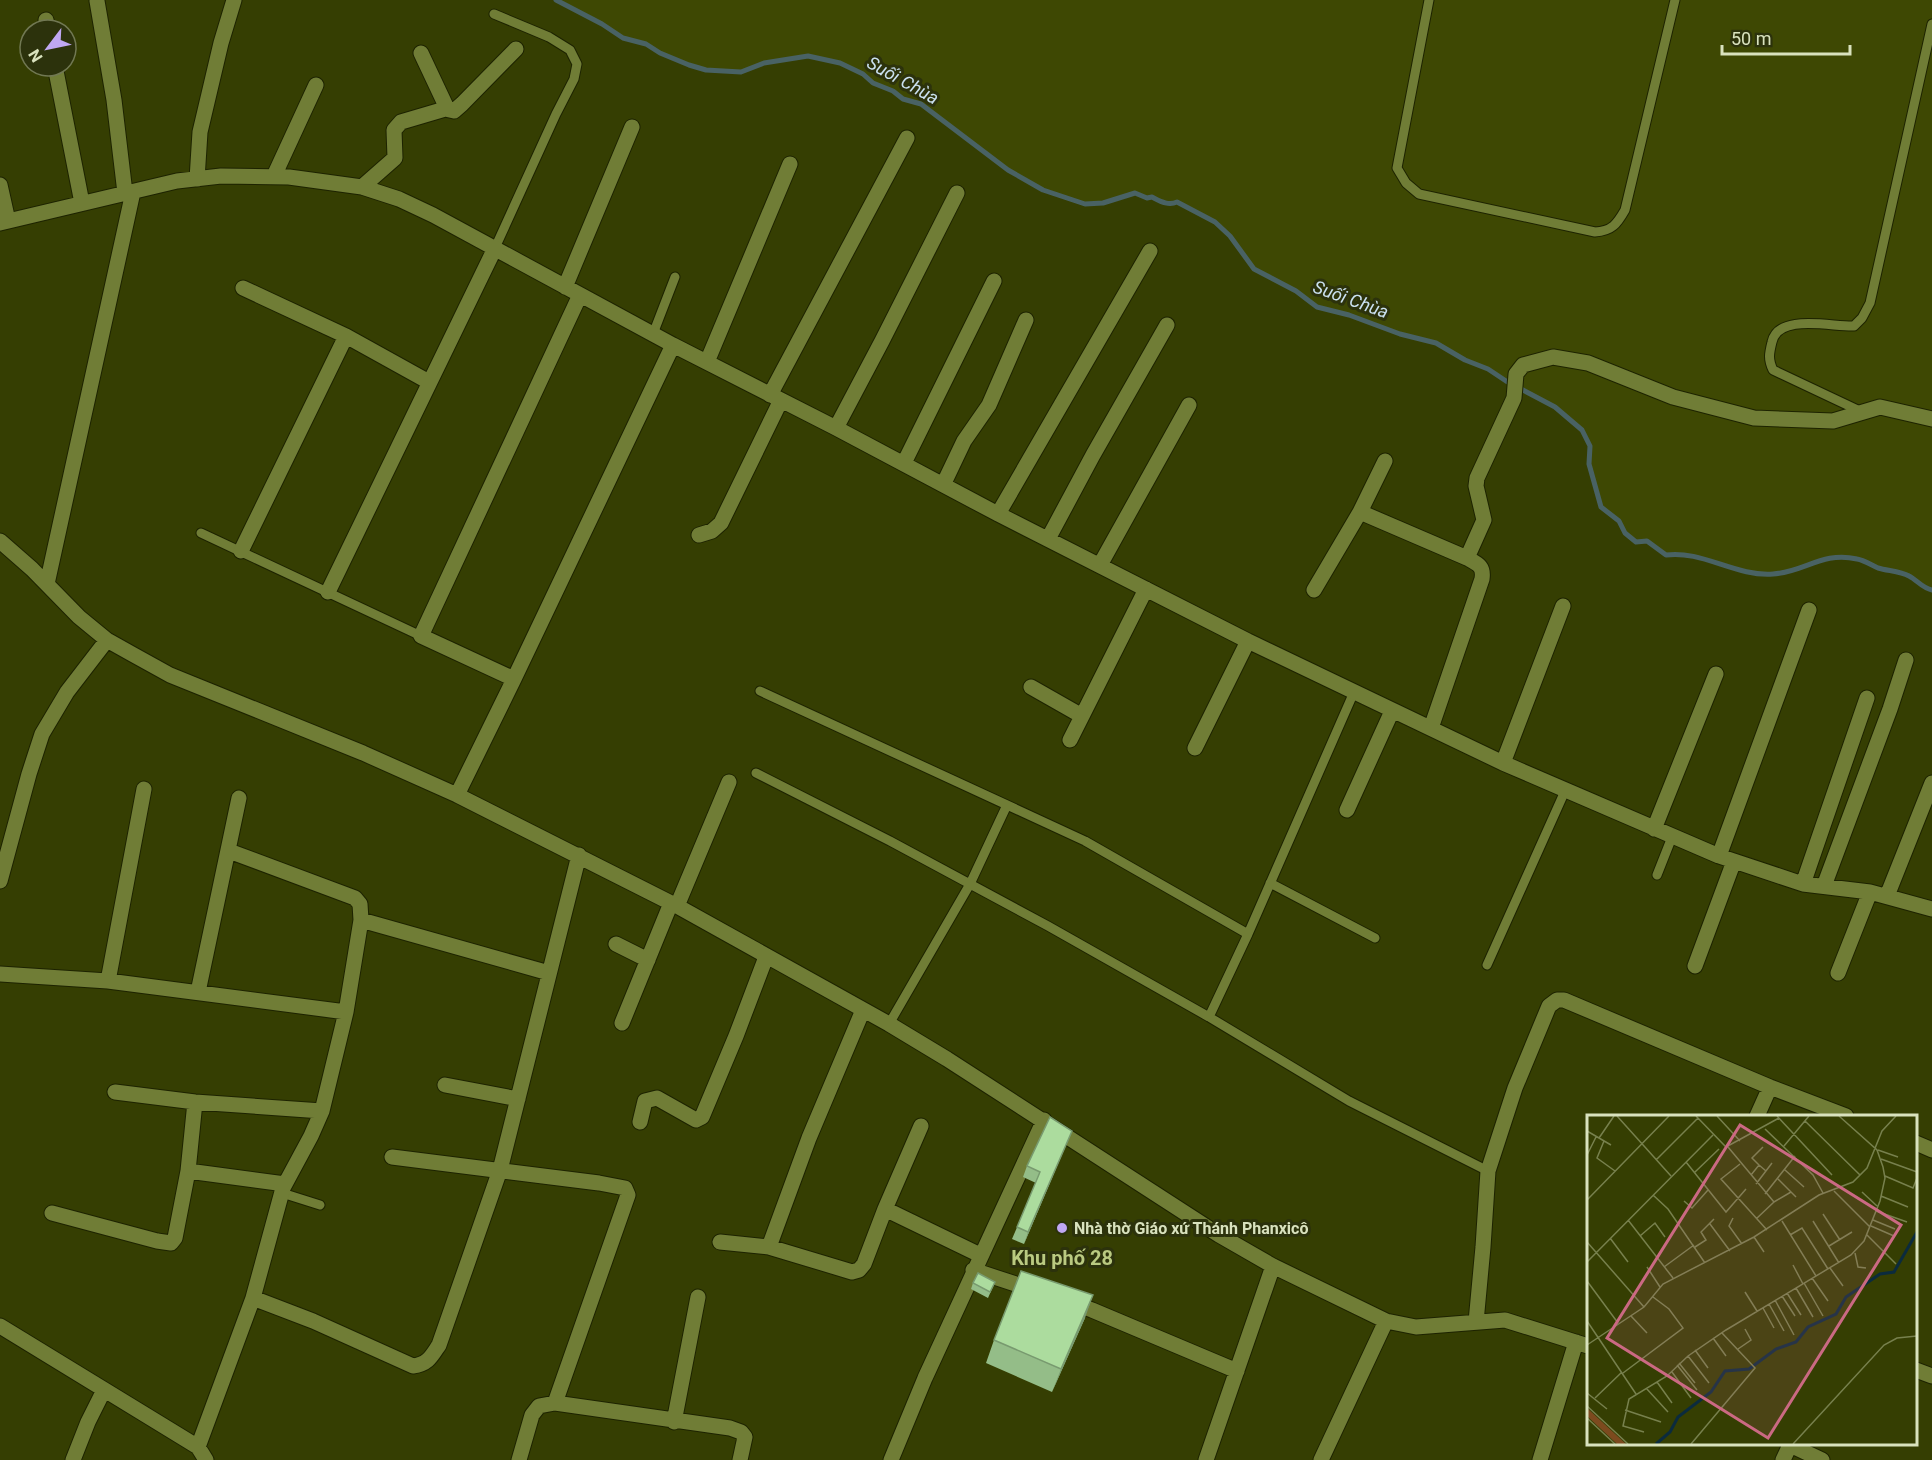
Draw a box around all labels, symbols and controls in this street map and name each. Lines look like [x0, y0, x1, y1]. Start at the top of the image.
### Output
north arrow [18, 18, 78, 78]
scale bar [1722, 18, 1850, 56]
text: 50 m [1731, 28, 1771, 49]
text: N [25, 46, 47, 66]
water label: Suối Chùa [863, 52, 943, 108]
water label: Suối Chùa [1310, 276, 1392, 322]
inset map [1587, 1115, 1917, 1445]
place label: Nhà thờ Giáo xứ Thánh Phanxicô [1074, 1219, 1308, 1238]
marker: Nhà thờ Giáo xứ Thánh Phanxicô [1055, 1221, 1069, 1235]
district label: Khu phố 28 [1011, 1246, 1113, 1270]

